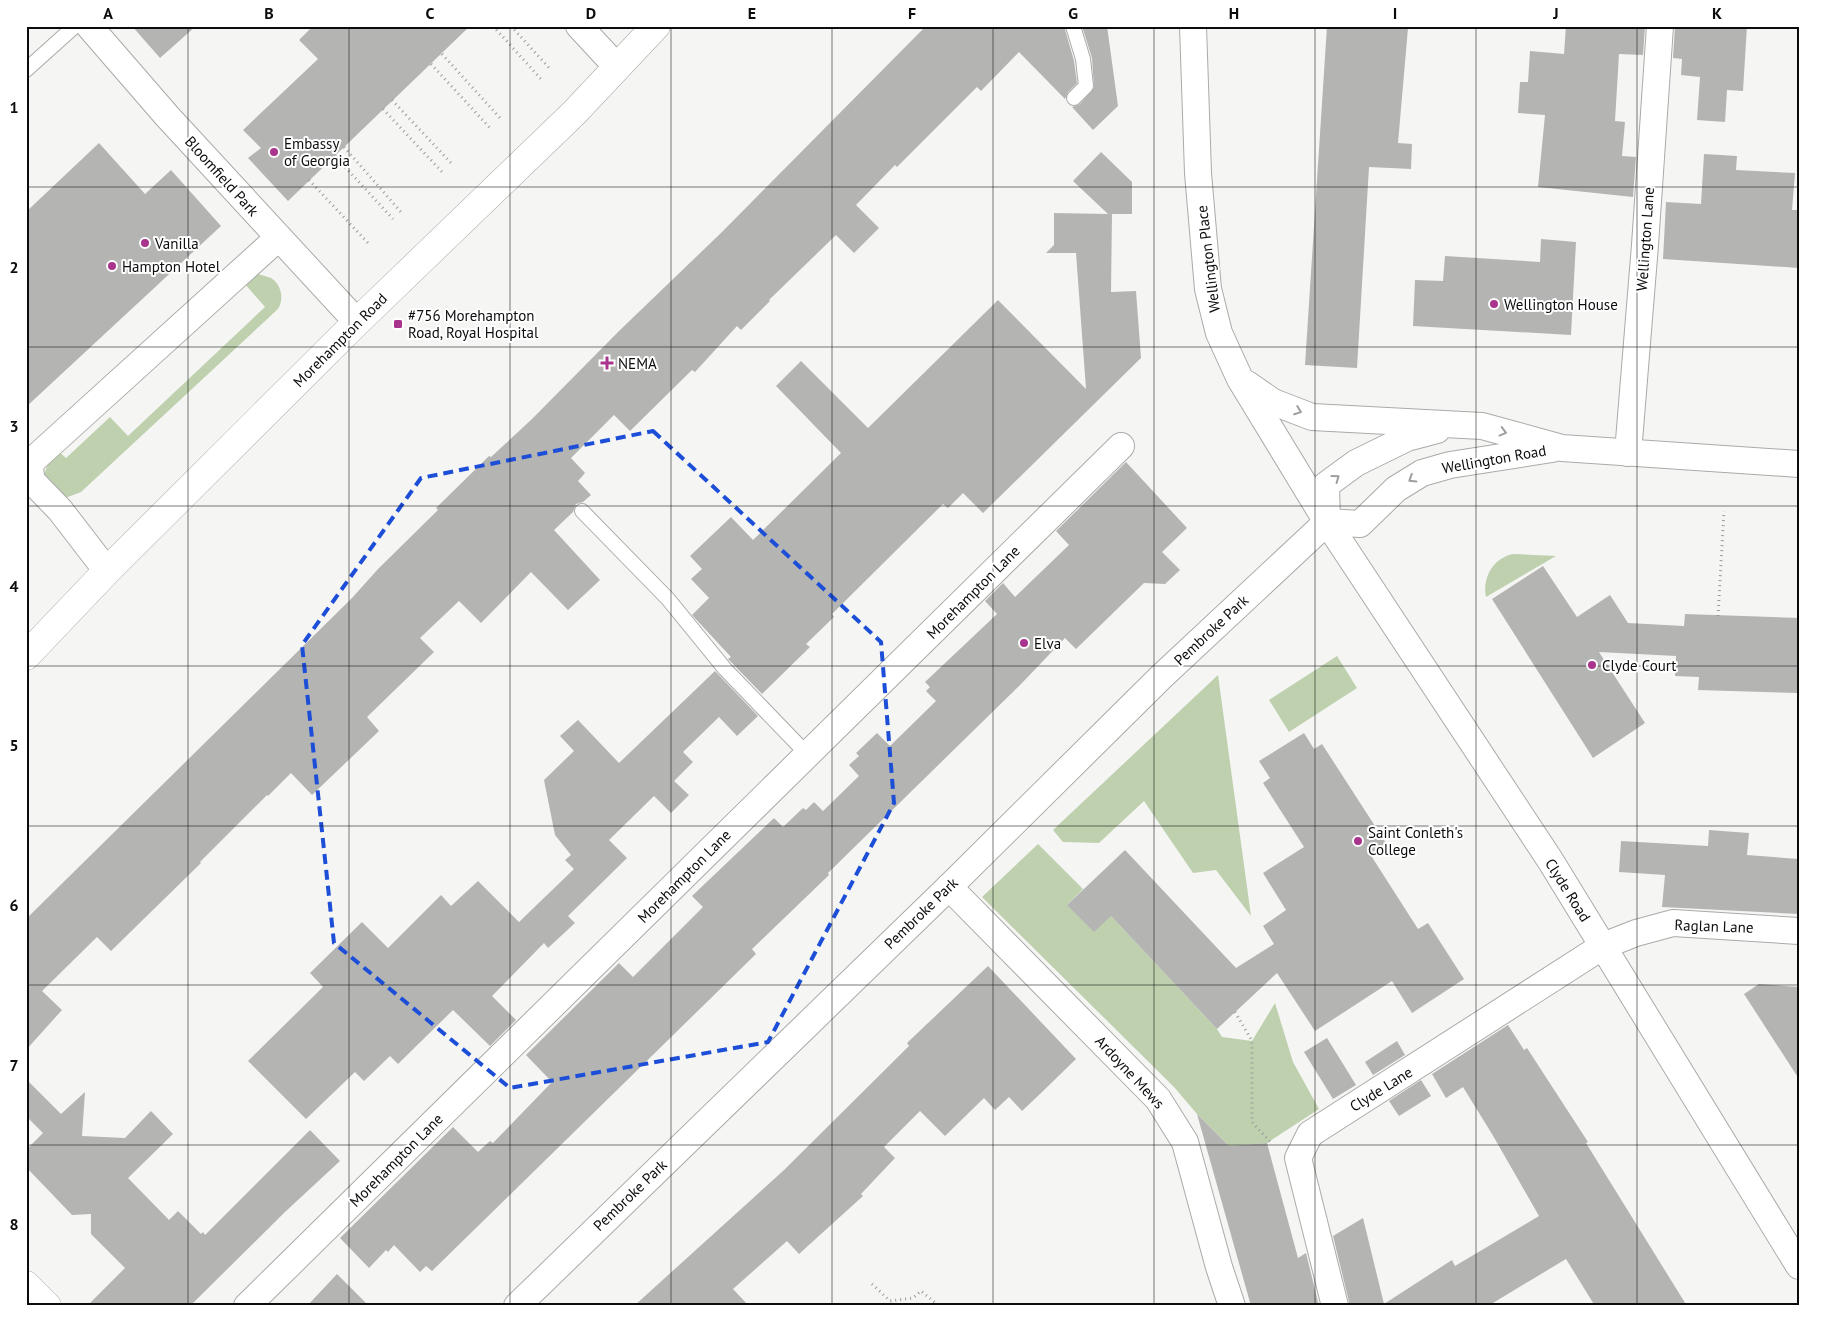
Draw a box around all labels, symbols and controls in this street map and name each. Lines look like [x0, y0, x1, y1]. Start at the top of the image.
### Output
text: A [103, 3, 113, 23]
text: B [264, 3, 274, 23]
text: C [426, 3, 435, 23]
text: D [586, 3, 596, 23]
text: E [748, 3, 756, 23]
text: F [908, 3, 916, 23]
text: G [1068, 3, 1078, 23]
text: H [1229, 3, 1239, 23]
text: I [1393, 3, 1397, 23]
text: J [1552, 3, 1559, 23]
text: K [1712, 3, 1722, 23]
text: 1 [9, 97, 19, 117]
street label: Bloomfield Park [181, 132, 263, 221]
place label: Embassy of Georgia [284, 134, 350, 170]
marker: Embassy of Georgia [268, 146, 280, 158]
street label: Wellington Lane [1632, 186, 1658, 292]
street label: Wellington Place [1192, 204, 1224, 314]
place label: Vanilla [154, 234, 199, 253]
marker: Vanilla [139, 237, 151, 249]
text: 2 [9, 257, 19, 277]
place label: Hampton Hotel [122, 257, 221, 276]
marker: Hampton Hotel [106, 260, 118, 272]
street label: Morehampton Road [289, 289, 391, 391]
place label: Wellington House [1504, 295, 1618, 314]
marker: Wellington House [1488, 298, 1500, 310]
place label: #756 Morehampton Road, Royal Hospital [408, 306, 539, 342]
marker: #756 Morehampton Road, Royal Hospital [392, 318, 404, 330]
place label: NEMA [618, 354, 657, 373]
marker: NEMA [600, 356, 614, 370]
one-way arrow [1293, 405, 1301, 415]
text: 3 [9, 416, 19, 436]
one-way arrow [1499, 426, 1507, 437]
street label: Wellington Road [1440, 440, 1548, 478]
one-way arrow [1408, 473, 1418, 482]
one-way arrow [1330, 475, 1340, 484]
street label: Morehampton Lane [922, 541, 1024, 643]
text: 4 [9, 576, 19, 596]
street label: Pembroke Park [1170, 590, 1253, 669]
place label: Elva [1034, 634, 1061, 653]
marker: Elva [1018, 637, 1030, 649]
place label: Clyde Court [1602, 656, 1676, 675]
marker: Clyde Court [1586, 659, 1598, 671]
text: 5 [9, 735, 19, 755]
place label: Saint Conleth's College [1368, 823, 1463, 859]
street label: Morehampton Lane [633, 825, 735, 927]
marker: Saint Conleth's College [1352, 835, 1364, 847]
street label: Clyde Road [1541, 855, 1595, 925]
street label: Pembroke Park [880, 873, 962, 953]
text: 6 [9, 895, 19, 915]
street label: Raglan Lane [1674, 915, 1754, 937]
street label: Ardoyne Mews [1091, 1031, 1169, 1113]
text: 7 [9, 1055, 19, 1075]
street label: Clyde Lane [1346, 1062, 1416, 1116]
street label: Morehampton Lane [345, 1109, 447, 1211]
street label: Pembroke Park [589, 1155, 671, 1235]
text: 8 [9, 1214, 19, 1234]

